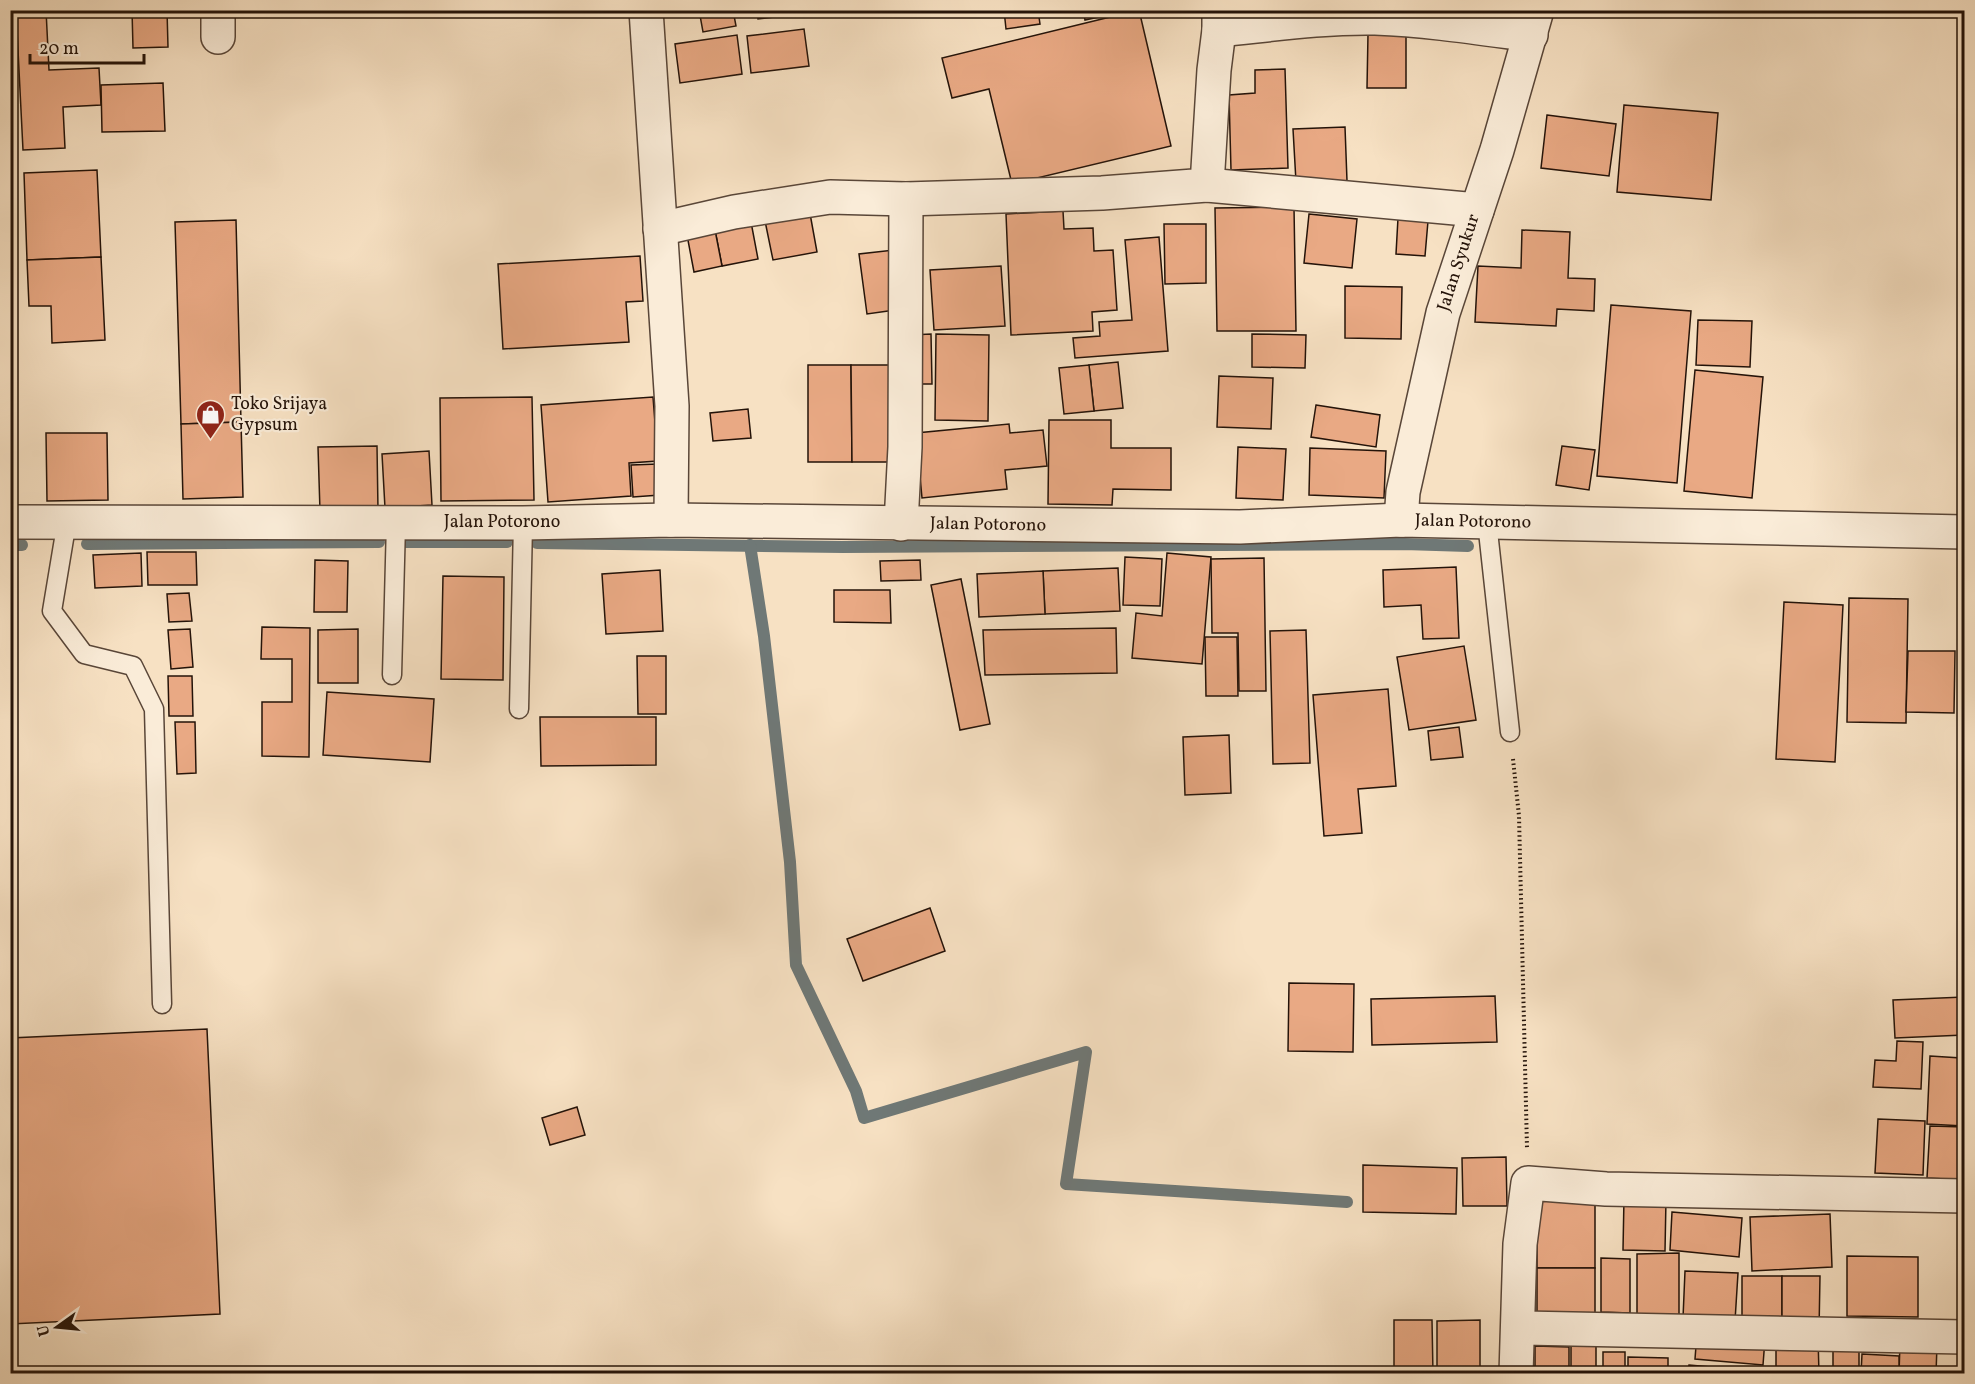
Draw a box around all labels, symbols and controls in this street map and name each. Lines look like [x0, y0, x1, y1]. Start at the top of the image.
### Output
scale bar [30, 27, 144, 65]
text: 20 m [39, 37, 79, 62]
street label: Jalan Syukur [1432, 211, 1487, 315]
place label: Toko Srijaya Gypsum [231, 392, 327, 438]
shop icon: Toko Srijaya Gypsum [194, 398, 226, 440]
street label: Jalan Potorono [1415, 508, 1531, 536]
street label: Jalan Potorono [444, 510, 560, 535]
street label: Jalan Potorono [930, 511, 1046, 539]
north arrow [27, 1297, 87, 1357]
text: U [32, 1322, 56, 1339]

